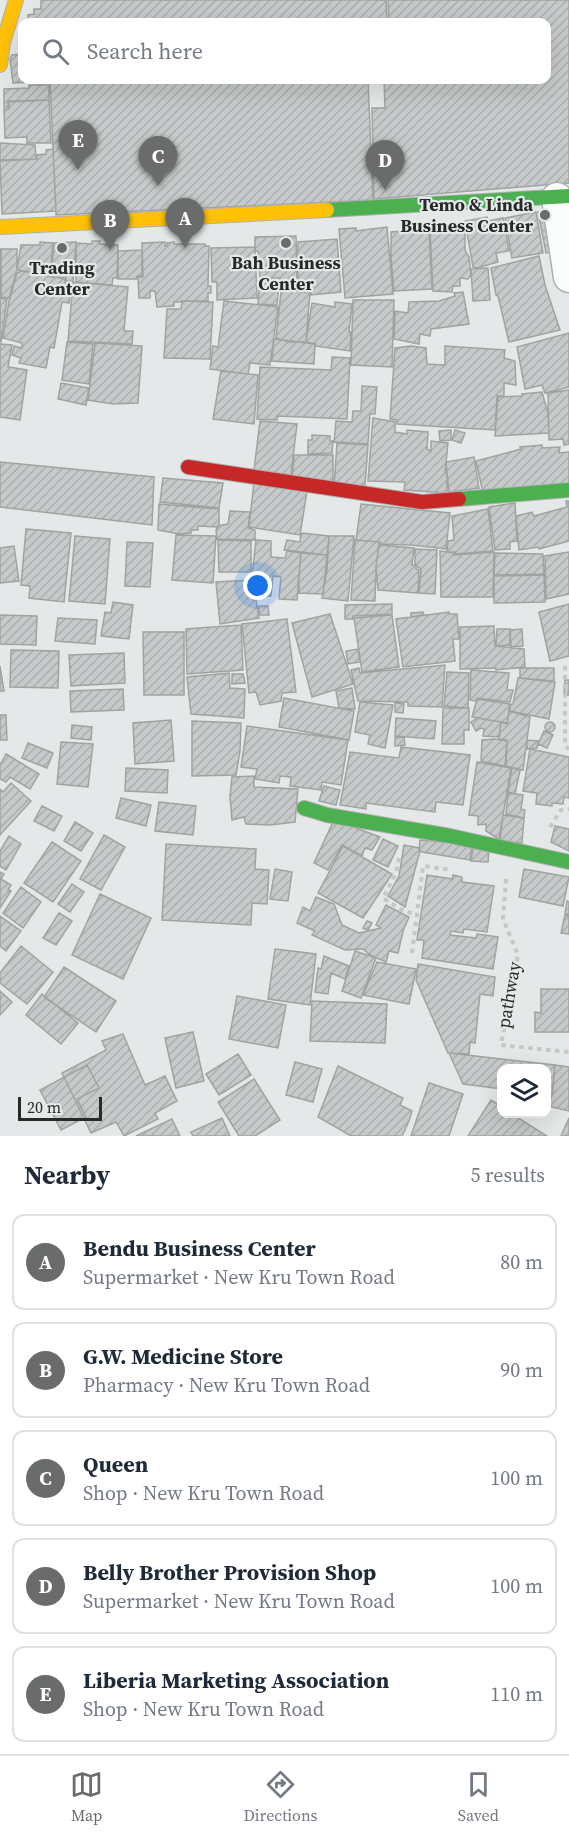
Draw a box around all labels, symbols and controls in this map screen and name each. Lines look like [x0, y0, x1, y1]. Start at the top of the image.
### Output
search box [18, 18, 551, 84]
icon: search [39, 35, 72, 68]
text: Search here [87, 36, 203, 66]
pin: E [58, 120, 98, 170]
pin: C [138, 136, 178, 186]
pin: D [366, 140, 404, 190]
place label: Temo & Linda Business Center [400, 192, 534, 238]
pin: A [166, 198, 204, 248]
pin: B [90, 200, 130, 250]
marker: Temo & Linda Business Center [538, 208, 552, 222]
marker: Bah Business Center [279, 236, 293, 250]
marker: Trading Center [55, 241, 69, 255]
place label: Bah Business Center [231, 250, 341, 296]
place label: Trading Center [29, 255, 95, 301]
your location [243, 571, 272, 600]
street label: pathway [490, 959, 527, 1030]
map controls [497, 1064, 551, 1118]
button: layers [497, 1064, 551, 1118]
scale bar [18, 1094, 102, 1122]
text: 20 m [27, 1096, 61, 1118]
text: Nearby [24, 1157, 110, 1193]
text: 5 results [470, 1161, 545, 1189]
text: Bendu Business Center [83, 1233, 316, 1263]
text: A [39, 1248, 52, 1276]
text: 80 m [500, 1248, 543, 1276]
text: Supermarket · New Kru Town Road [83, 1263, 395, 1291]
text: G.W. Medicine Store [83, 1341, 283, 1371]
text: B [39, 1356, 52, 1384]
text: 90 m [500, 1356, 543, 1384]
text: Pharmacy · New Kru Town Road [83, 1371, 370, 1399]
text: Queen [83, 1449, 148, 1479]
text: C [39, 1464, 52, 1492]
text: 100 m [490, 1464, 543, 1492]
text: Shop · New Kru Town Road [83, 1479, 324, 1507]
text: Belly Brother Provision Shop [83, 1557, 376, 1587]
text: D [38, 1572, 53, 1600]
text: 100 m [490, 1572, 543, 1600]
text: Supermarket · New Kru Town Road [83, 1587, 395, 1615]
text: Liberia Marketing Association [83, 1665, 389, 1695]
text: E [40, 1680, 51, 1708]
text: 110 m [490, 1680, 543, 1708]
text: Shop · New Kru Town Road [83, 1695, 324, 1723]
tab: Map [70, 1768, 103, 1826]
tab: Directions [243, 1768, 318, 1826]
tab: Saved [458, 1768, 499, 1826]

